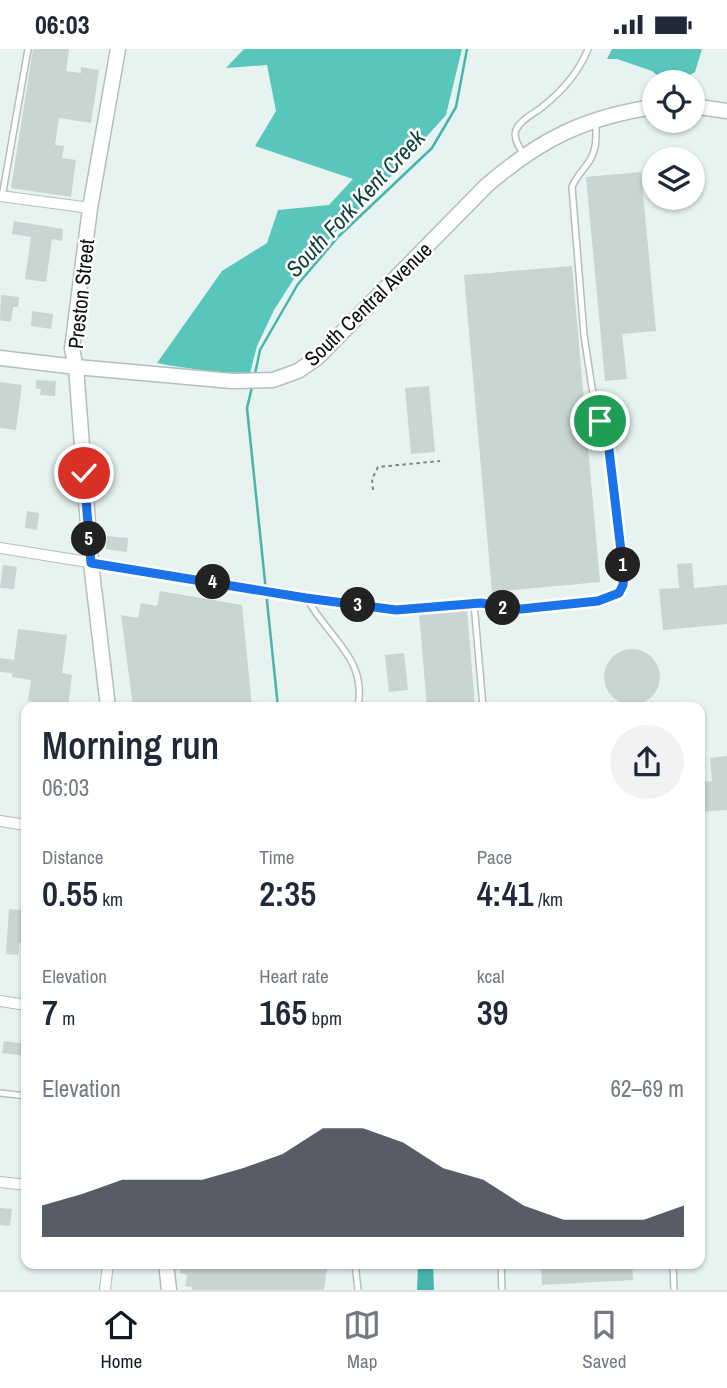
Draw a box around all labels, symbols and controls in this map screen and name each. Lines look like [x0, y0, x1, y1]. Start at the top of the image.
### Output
text: 06:03 [35, 7, 90, 42]
map controls [642, 70, 705, 210]
button: locate [642, 70, 705, 133]
water label: South Fork Kent Creek [278, 121, 433, 283]
button: layers [642, 147, 705, 210]
street label: South Central Avenue [298, 235, 438, 373]
street label: Preston Street [61, 238, 101, 350]
pin [570, 391, 630, 451]
icon: arrive [581, 402, 619, 440]
pin [54, 443, 114, 503]
icon: check [65, 454, 103, 492]
pin: 5 [72, 521, 106, 557]
text: 5 [84, 525, 93, 551]
pin: 1 [606, 547, 640, 583]
text: 1 [618, 551, 627, 577]
pin: 4 [196, 565, 230, 599]
text: 4 [208, 568, 217, 594]
pin: 3 [340, 587, 376, 623]
text: 3 [353, 591, 362, 617]
pin: 2 [486, 591, 520, 625]
text: 2 [498, 594, 507, 620]
text: Morning run [42, 720, 219, 771]
button: share [610, 725, 684, 799]
text: 06:03 [42, 772, 89, 803]
text: Distance [42, 844, 103, 870]
text: Time [259, 844, 294, 870]
text: Pace [477, 844, 512, 870]
text: 0.55 [42, 870, 98, 917]
text: 2:35 [259, 870, 316, 917]
text: 4:41 [477, 870, 534, 917]
text: km [98, 886, 123, 912]
text: /km [534, 886, 563, 912]
text: Elevation [42, 963, 107, 989]
text: Heart rate [259, 963, 329, 989]
text: kcal [477, 963, 504, 989]
text: 7 [42, 989, 58, 1036]
text: 165 [259, 989, 307, 1036]
text: 39 [477, 989, 509, 1036]
text: m [58, 1005, 75, 1031]
text: bpm [307, 1005, 342, 1031]
text: Elevation [42, 1073, 121, 1104]
text: 62–69 m [611, 1073, 684, 1104]
tab: Home [101, 1306, 142, 1374]
tab: Map [343, 1306, 381, 1374]
tab: Saved [582, 1306, 626, 1374]

